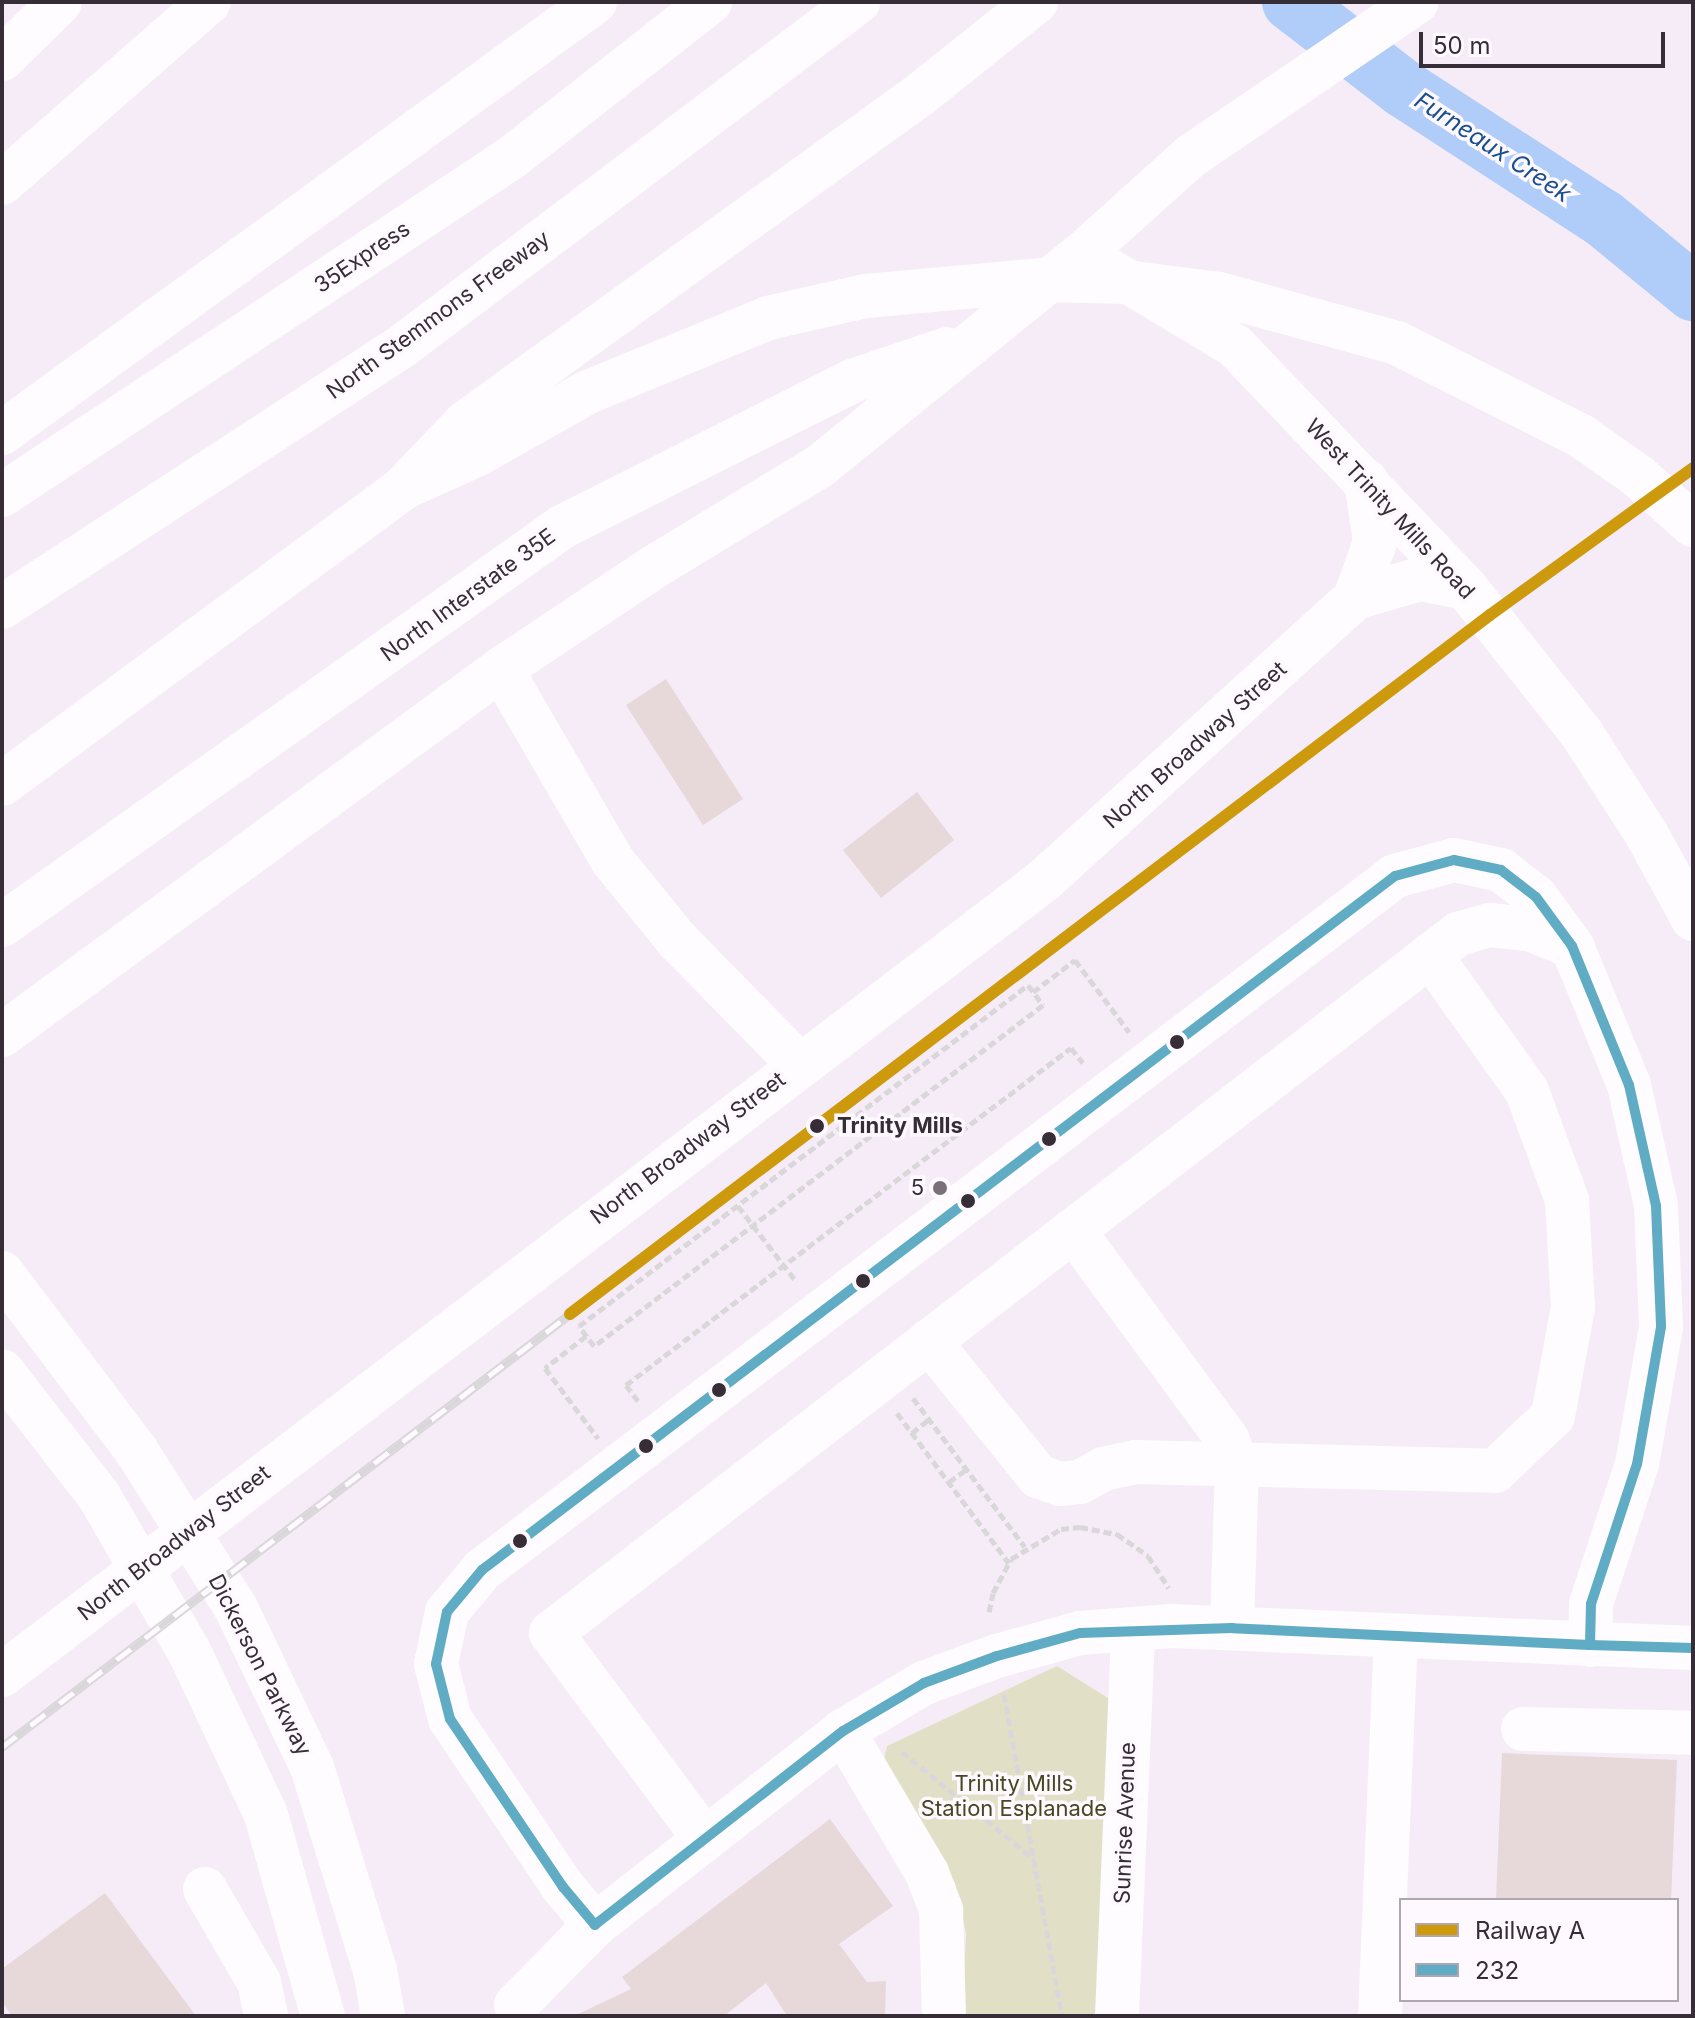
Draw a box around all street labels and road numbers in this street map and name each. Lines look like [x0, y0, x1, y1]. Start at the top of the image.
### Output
street label: 35Express [309, 215, 415, 299]
street label: North Stemmons Freeway [321, 225, 555, 405]
street label: West Trinity Mills Road [1300, 414, 1480, 604]
street label: North Interstate 35E [376, 523, 560, 667]
street label: North Broadway Street [1098, 656, 1292, 834]
street label: North Broadway Street [585, 1066, 791, 1230]
street label: North Broadway Street [72, 1460, 276, 1626]
street label: Dickerson Parkway [203, 1570, 317, 1760]
street label: Sunrise Avenue [1109, 1742, 1141, 1904]

